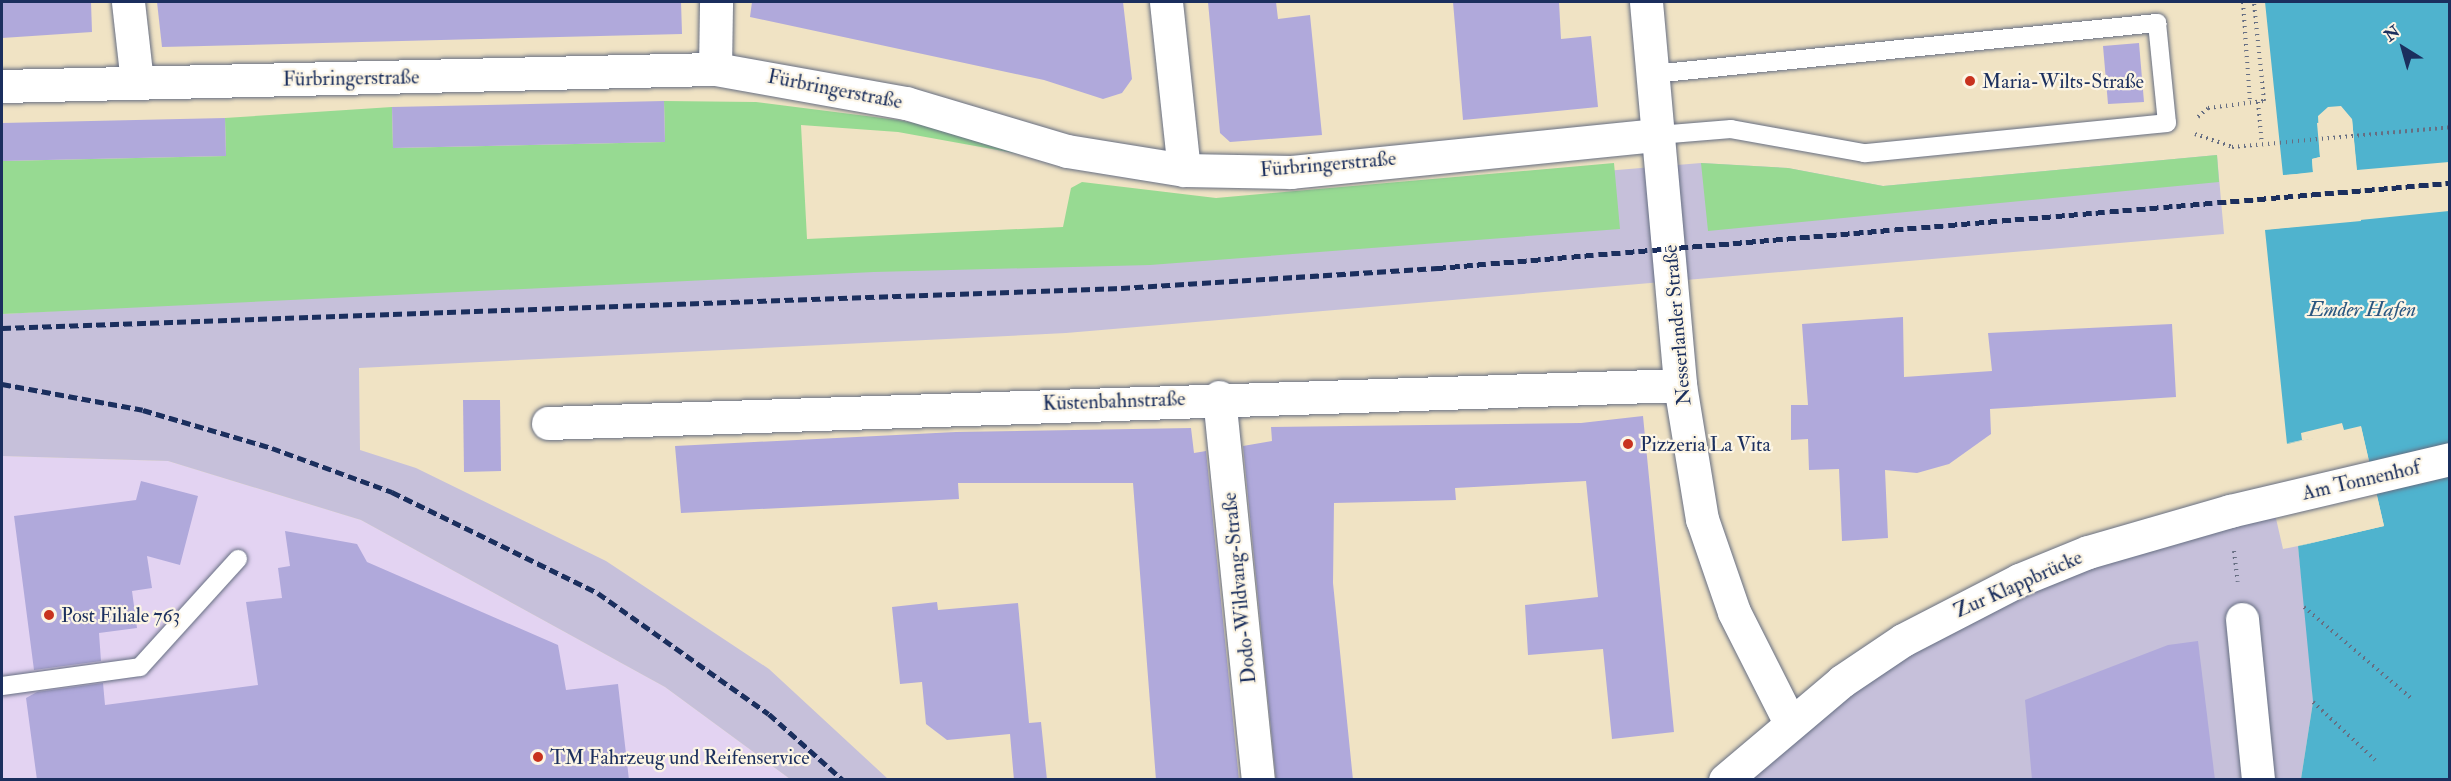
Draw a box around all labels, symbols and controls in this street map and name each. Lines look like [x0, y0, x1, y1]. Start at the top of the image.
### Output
north arrow [2373, 18, 2433, 78]
text: N [2380, 21, 2404, 46]
street label: Fürbringerstraße [766, 64, 904, 114]
street label: Fürbringerstraße [283, 65, 419, 91]
place label: Maria-Wilts-Straße [1982, 69, 2144, 93]
marker: Maria-Wilts-Straße [1963, 74, 1977, 88]
street label: Fürbringerstraße [1259, 146, 1397, 182]
street label: Nesserlander Straße [1658, 244, 1696, 406]
water label: Emder Hafen [2308, 297, 2416, 323]
street label: Küstenbahnstraße [1042, 387, 1186, 415]
place label: Pizzeria La Vita [1640, 432, 1771, 456]
marker: Pizzeria La Vita [1621, 437, 1635, 451]
street label: Am Tonnenhof [2300, 455, 2422, 505]
street label: Dodo-Wildvang-Straße [1217, 491, 1261, 685]
street label: Zur Klappbrücke [1950, 545, 2086, 623]
place label: Post Filiale 763 [61, 603, 180, 627]
marker: Post Filiale 763 [42, 608, 56, 622]
place label: TM Fahrzeug und Reifenservice [550, 745, 810, 769]
marker: TM Fahrzeug und Reifenservice [531, 750, 545, 764]

